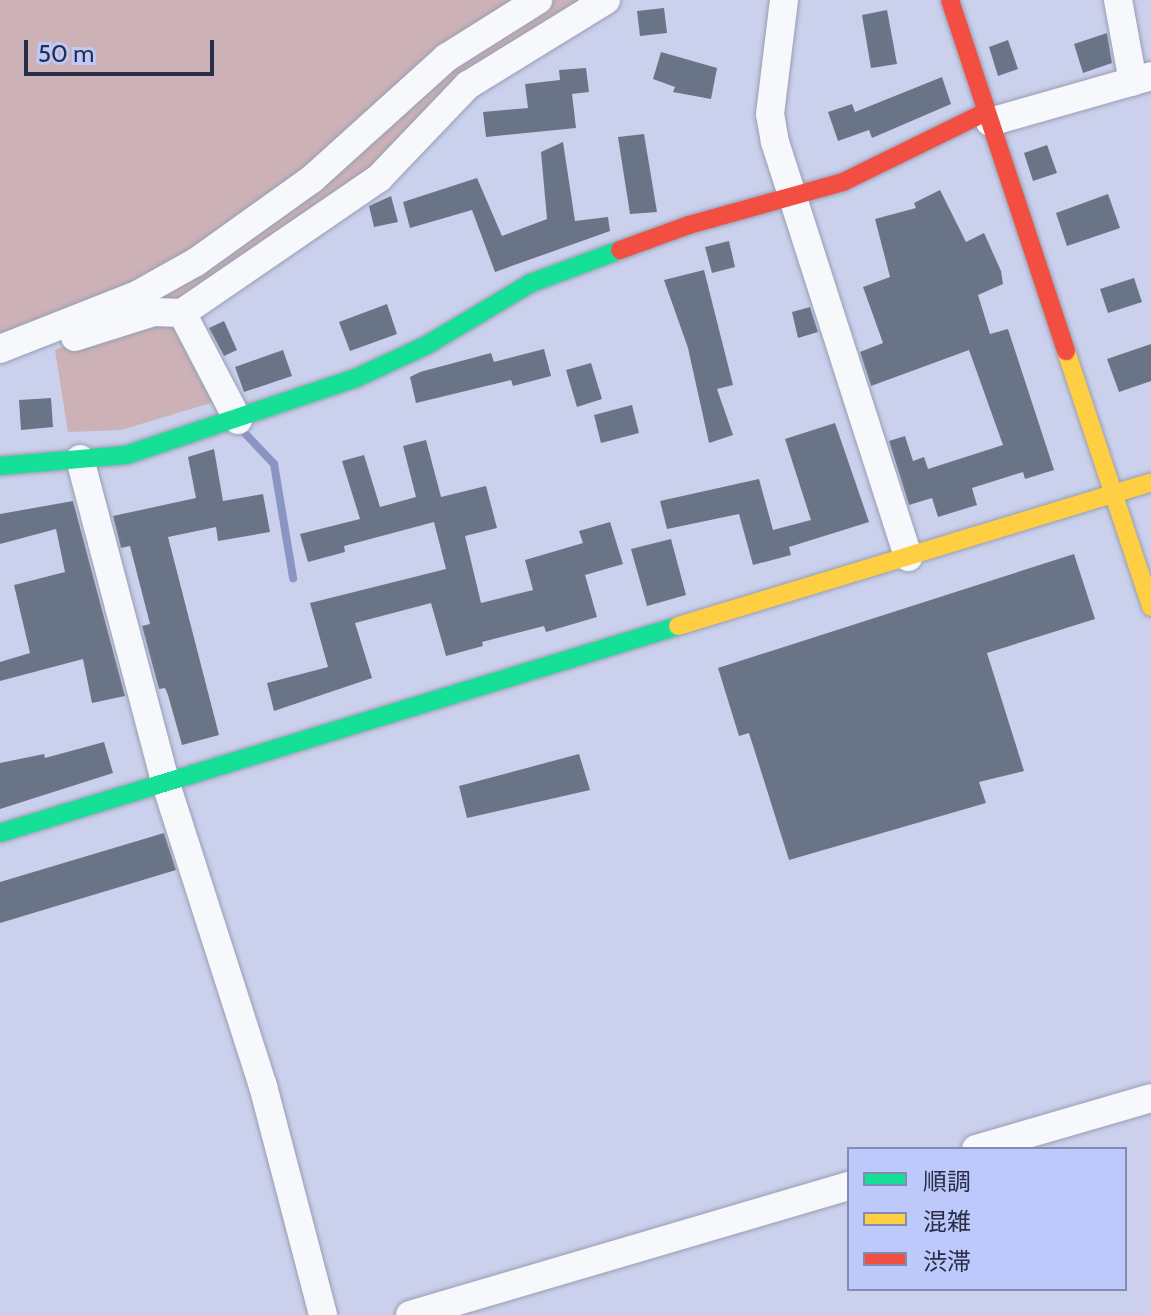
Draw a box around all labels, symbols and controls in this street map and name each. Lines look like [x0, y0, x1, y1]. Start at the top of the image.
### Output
scale bar [28, 24, 218, 74]
text: 50 m [38, 39, 94, 68]
legend [847, 1147, 1127, 1291]
text: 順調 [923, 1167, 971, 1196]
text: 混雑 [923, 1207, 971, 1236]
text: 渋滞 [923, 1247, 971, 1276]

